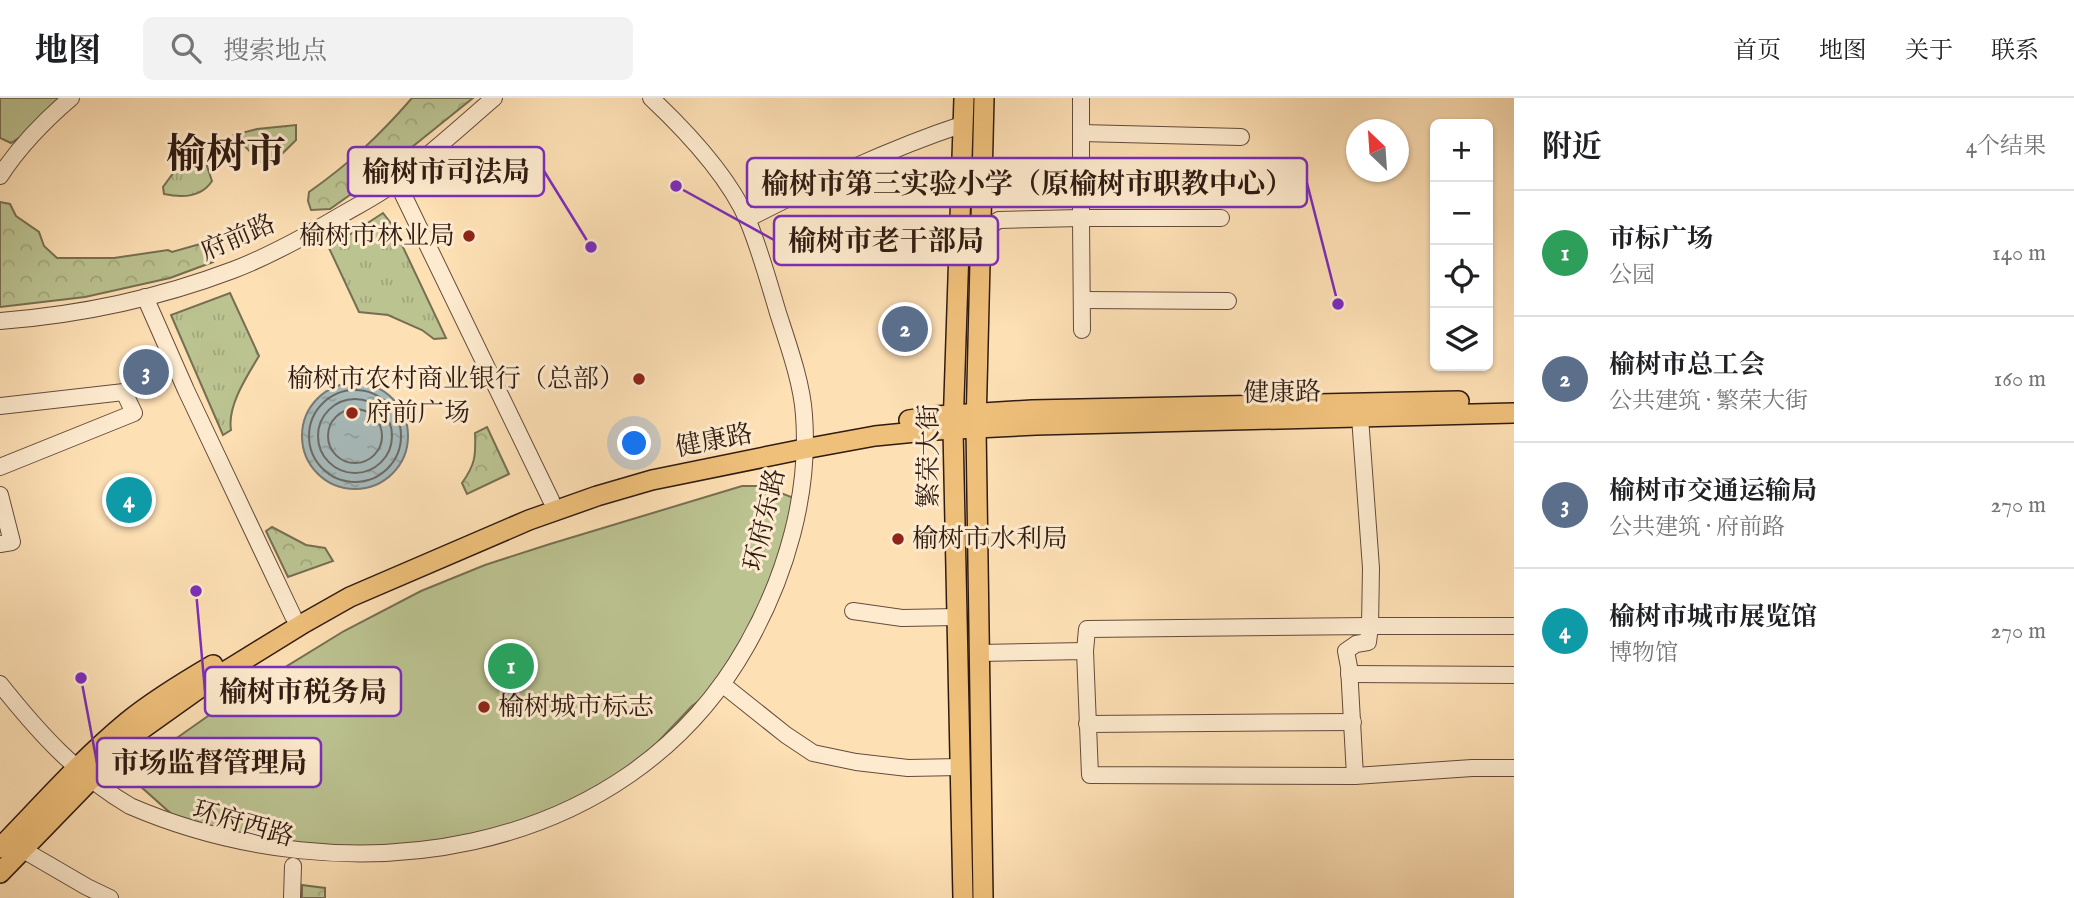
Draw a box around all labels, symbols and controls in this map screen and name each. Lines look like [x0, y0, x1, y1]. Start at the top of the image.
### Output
search box [143, 17, 633, 80]
icon: search [167, 29, 205, 67]
text: 地图 [35, 31, 101, 73]
text: 搜索地点 [223, 35, 327, 68]
text: 首页 [1733, 36, 1781, 67]
text: 地图 [1819, 36, 1867, 67]
text: 关于 [1905, 36, 1953, 67]
text: 联系 [1991, 36, 2039, 67]
north arrow [1346, 119, 1409, 182]
map controls [1430, 119, 1493, 371]
button: + [1430, 119, 1493, 182]
text: 附近 [1542, 129, 1602, 167]
district label: 榆树市 [166, 131, 286, 182]
text: 4个结果 [1966, 132, 2046, 161]
callout: 榆树市司法局 [348, 147, 544, 196]
text: 榆树市司法局 [362, 156, 530, 191]
callout: 榆树市第三实验小学（原榆树市职教中心） [747, 158, 1307, 207]
text: 榆树市第三实验小学（原榆树市职教中心） [761, 168, 1293, 203]
button: − [1430, 182, 1493, 245]
street label: 府前路 [196, 208, 280, 268]
callout: 榆树市老干部局 [774, 216, 998, 265]
place label: 榆树市林业局 [299, 220, 455, 253]
text: 市标广场 [1609, 223, 1713, 256]
text: 榆树市老干部局 [788, 225, 984, 260]
marker: 榆树市林业局 [461, 228, 477, 244]
text: 1 [1561, 239, 1569, 268]
text: 140 m [1992, 239, 2046, 268]
button: locate [1430, 245, 1493, 308]
text: 公园 [1609, 261, 1655, 290]
pin: 2 [882, 303, 928, 355]
button: layers [1430, 308, 1493, 371]
pin: 3 [123, 346, 169, 398]
text: 榆树市总工会 [1609, 349, 1765, 382]
place label: 榆树市农村商业银行（总部） [287, 363, 625, 396]
text: 2 [1560, 365, 1570, 394]
text: 160 m [1994, 365, 2046, 394]
marker: 榆树市农村商业银行（总部） [631, 371, 647, 387]
street label: 健康路 [1243, 376, 1321, 410]
text: 公共建筑 · 繁荣大街 [1609, 387, 1808, 416]
place label: 府前广场 [366, 397, 470, 430]
street label: 繁荣大街 [913, 404, 946, 508]
marker: 府前广场 [344, 405, 360, 421]
street label: 健康路 [673, 417, 755, 465]
your location [617, 426, 651, 460]
street label: 环府东路 [737, 466, 793, 574]
pin: 4 [106, 474, 152, 526]
text: 榆树市交通运输局 [1609, 475, 1817, 508]
text: 3 [1561, 491, 1569, 520]
text: 270 m [1991, 491, 2046, 520]
text: 公共建筑 · 府前路 [1609, 513, 1785, 542]
place label: 榆树市水利局 [912, 523, 1068, 556]
marker: 榆树市水利局 [890, 531, 906, 547]
text: 榆树市城市展览馆 [1609, 601, 1817, 634]
text: 4 [1559, 617, 1571, 646]
text: 270 m [1991, 617, 2046, 646]
text: 博物馆 [1609, 639, 1678, 668]
pin: 1 [488, 640, 534, 692]
callout: 榆树市税务局 [205, 667, 401, 716]
text: 榆树市税务局 [219, 676, 387, 711]
place label: 榆树城市标志 [498, 691, 654, 724]
marker: 榆树城市标志 [476, 699, 492, 715]
callout: 市场监督管理局 [97, 738, 321, 787]
text: 市场监督管理局 [111, 747, 307, 782]
street label: 环府西路 [188, 794, 298, 854]

